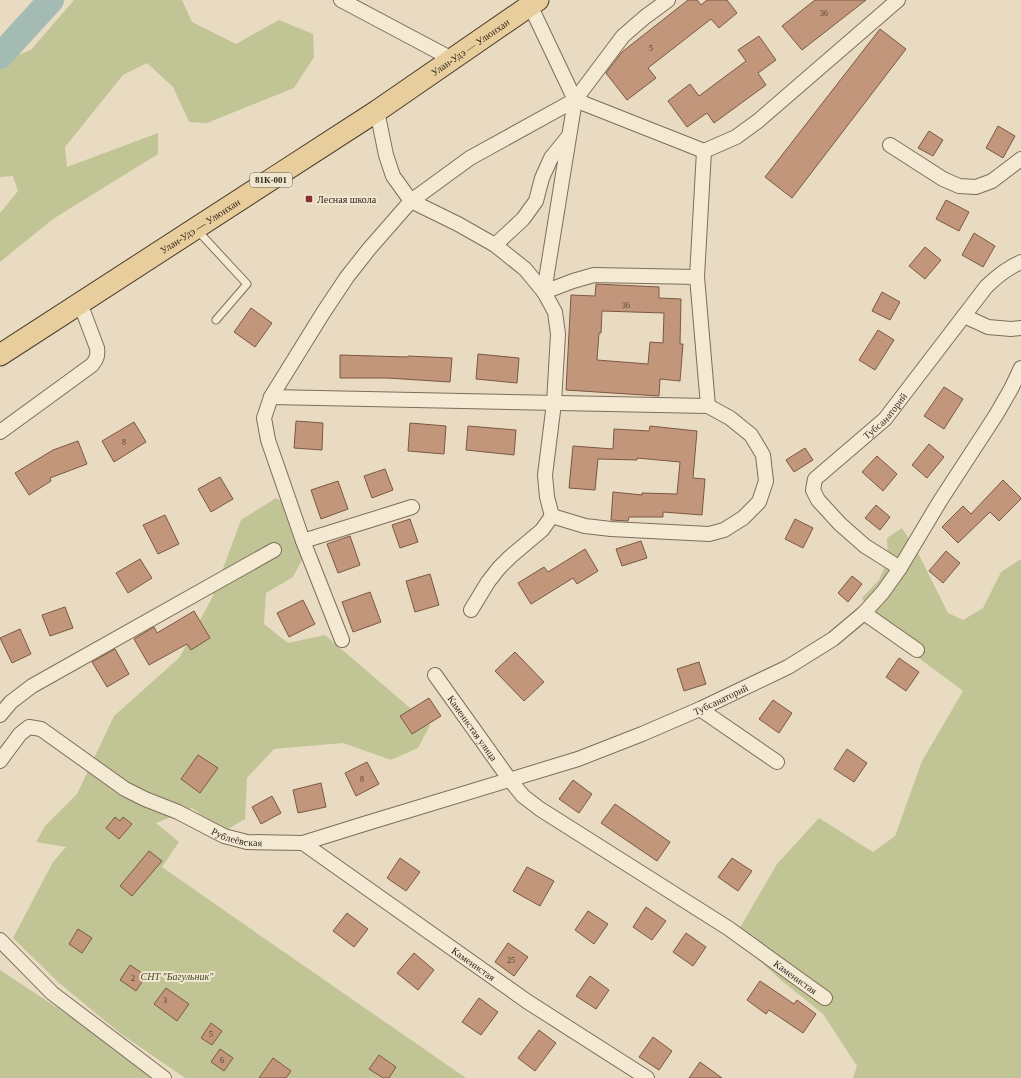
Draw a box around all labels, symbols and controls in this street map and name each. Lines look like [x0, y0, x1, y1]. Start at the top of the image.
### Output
house number: 36 [820, 9, 828, 18]
street label: Улан-Удэ — Улюнхан [429, 16, 512, 78]
house number: 5 [649, 44, 653, 53]
road number: 81К-001 [250, 173, 292, 187]
marker: Лесная школа [304, 194, 314, 204]
place label: Лесная школа [317, 194, 377, 205]
street label: Улан-Удэ — Улюнхан [158, 196, 243, 256]
house number: 36 [622, 301, 630, 310]
street label: Тубсанаторий [861, 390, 909, 441]
house number: 8 [122, 438, 126, 447]
street label: Тубсанаторий [692, 682, 750, 717]
street label: Каменистая улица [445, 693, 500, 763]
house number: 8 [360, 775, 364, 784]
street label: Рублеёвская [210, 825, 263, 848]
street label: Каменистая [450, 945, 498, 983]
house number: 25 [507, 956, 515, 965]
street label: Каменистая [772, 958, 819, 997]
park label: СНТ "Багульник" [141, 971, 214, 982]
house number: 2 [131, 974, 135, 983]
house number: 3 [163, 996, 167, 1005]
house number: 5 [209, 1030, 213, 1039]
house number: 6 [220, 1056, 224, 1065]

